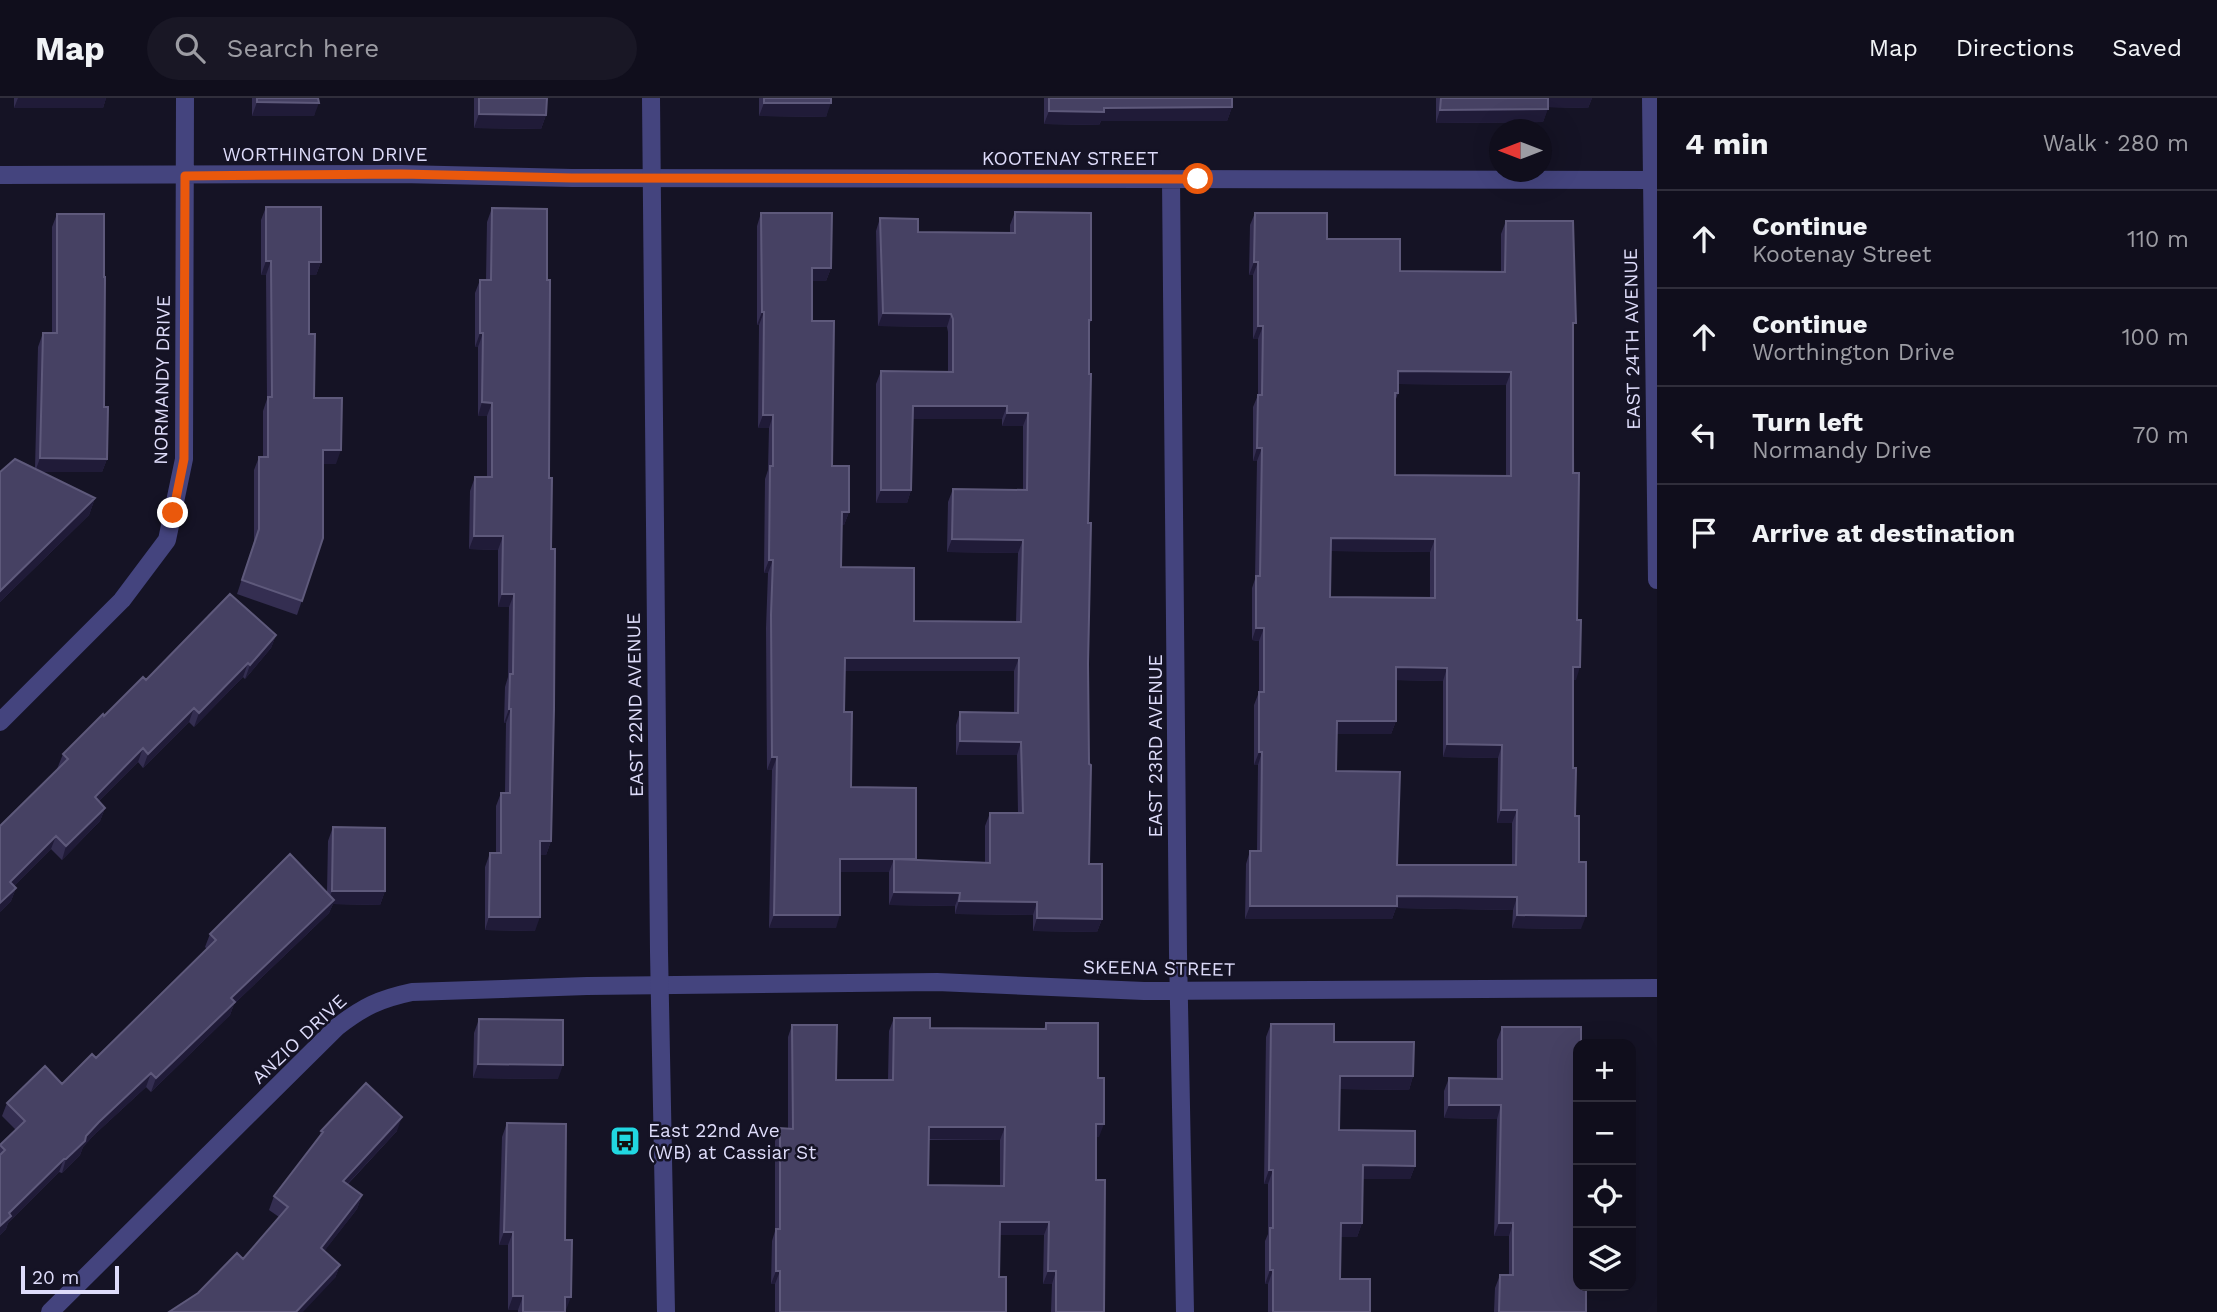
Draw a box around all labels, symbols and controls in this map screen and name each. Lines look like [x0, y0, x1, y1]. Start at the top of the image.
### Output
search box [147, 17, 637, 80]
text: Map [35, 29, 105, 68]
icon: search [171, 29, 209, 67]
text: Search here [227, 33, 379, 63]
text: Map [1869, 34, 1918, 62]
text: Directions [1956, 34, 2074, 62]
text: Saved [2112, 34, 2182, 62]
north arrow [1489, 119, 1552, 182]
text: 4 min [1685, 126, 1769, 161]
text: Walk · 280 m [2043, 130, 2189, 157]
street label: WORTHINGTON DRIVE [222, 143, 428, 166]
street label: KOOTENAY STREET [982, 147, 1158, 170]
route start [1182, 163, 1213, 194]
text: Continue [1752, 211, 1868, 241]
icon: ahead [1685, 220, 1723, 258]
text: 110 m [2127, 226, 2189, 253]
text: Kootenay Street [1752, 241, 1931, 268]
street label: EAST 24TH AVENUE [1619, 248, 1645, 430]
street label: NORMANDY DRIVE [149, 295, 175, 465]
text: Continue [1752, 309, 1868, 339]
icon: ahead [1685, 318, 1723, 356]
text: 100 m [2122, 324, 2189, 351]
text: Worthington Drive [1752, 339, 1955, 366]
text: Turn left [1752, 407, 1863, 437]
icon: left [1685, 416, 1723, 454]
text: 70 m [2132, 422, 2189, 449]
text: Normandy Drive [1752, 437, 1932, 464]
route end [157, 497, 188, 528]
icon: arrive [1685, 514, 1723, 552]
text: Arrive at destination [1752, 518, 2015, 548]
street label: EAST 22ND AVENUE [622, 613, 648, 797]
street label: EAST 23RD AVENUE [1144, 654, 1167, 838]
street label: SKEENA STREET [1083, 955, 1235, 981]
street label: ANZIO DRIVE [247, 989, 351, 1089]
map controls [1573, 1039, 1636, 1291]
button: + [1573, 1039, 1636, 1102]
button: − [1573, 1102, 1636, 1165]
place label: East 22nd Ave (WB) at Cassiar St [648, 1119, 816, 1164]
bus stop icon: East 22nd Ave (WB) at Cassiar St [608, 1124, 642, 1158]
button: locate [1573, 1165, 1636, 1228]
button: layers [1573, 1228, 1636, 1291]
scale bar [21, 1263, 119, 1295]
text: 20 m [32, 1266, 79, 1289]

